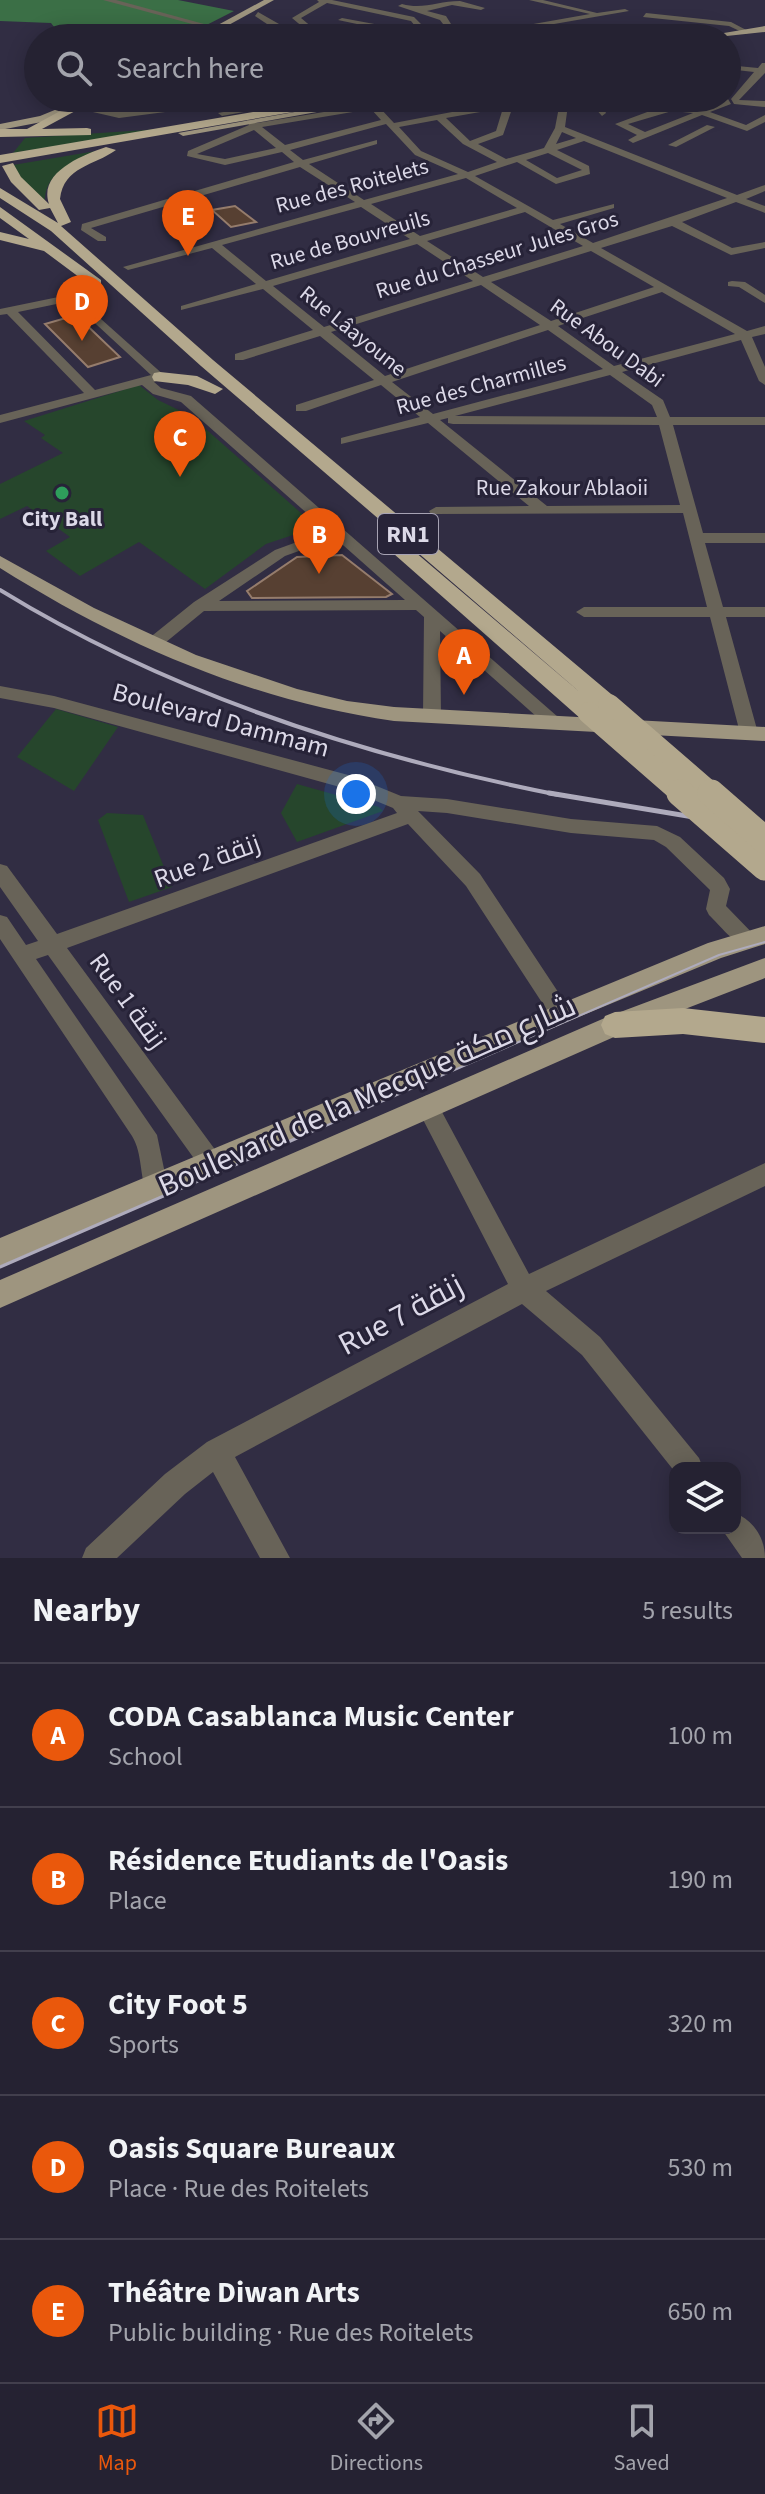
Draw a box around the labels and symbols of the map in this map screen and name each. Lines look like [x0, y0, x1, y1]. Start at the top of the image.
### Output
street label: Rue des Roitelets [272, 150, 432, 222]
pin: E [162, 190, 214, 256]
street label: Rue de Bouvreuils [266, 202, 434, 278]
street label: Rue du Chasseur Jules Gros [372, 203, 622, 307]
pin: D [56, 275, 108, 341]
street label: Rue Lâayoune [293, 278, 414, 384]
street label: Rue Abou Dabi [543, 291, 671, 395]
street label: Rue des Charmilles [392, 347, 570, 423]
pin: C [154, 411, 206, 477]
street label: Rue Zakour Ablaoii [476, 472, 648, 504]
marker: City Ball [53, 484, 71, 502]
place label: City Ball [22, 503, 103, 535]
pin: B [293, 508, 345, 574]
road number: RN1 [378, 514, 438, 554]
pin: A [438, 629, 490, 695]
street label: Boulevard Dammam [108, 673, 334, 767]
your location [336, 774, 376, 814]
street label: Rue 2 زنقة [149, 825, 265, 897]
street label: Rue 1 زنقة [81, 945, 175, 1057]
street label: Boulevard de la Mecque شارع مكة [151, 983, 583, 1209]
street label: Rue 7 زنقة [330, 1263, 472, 1367]

